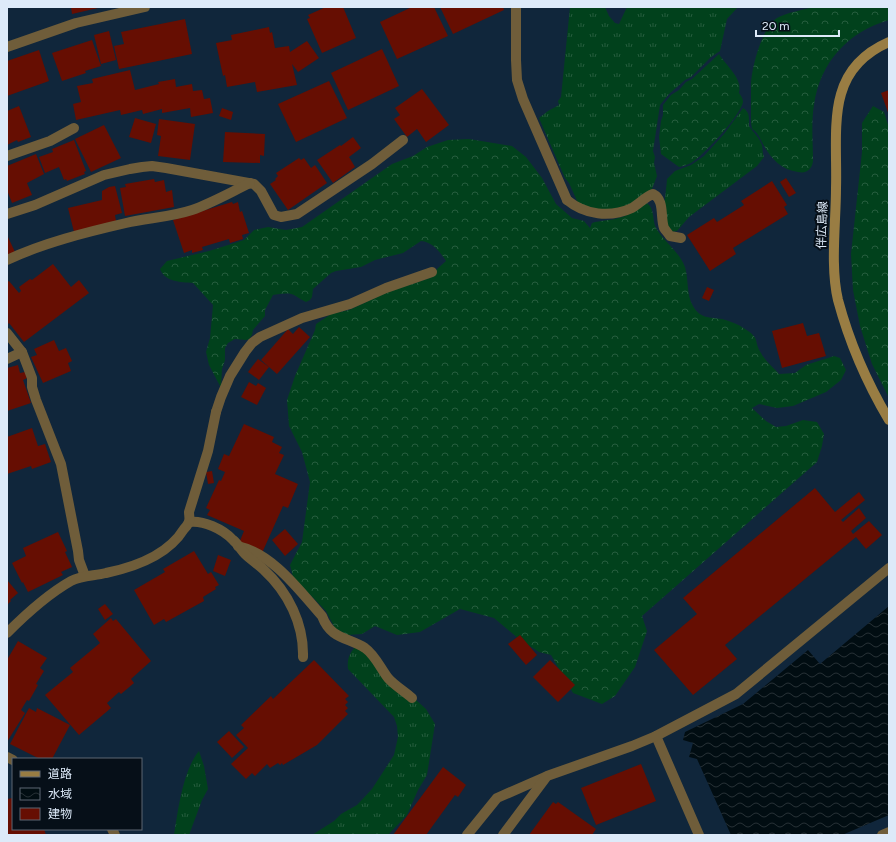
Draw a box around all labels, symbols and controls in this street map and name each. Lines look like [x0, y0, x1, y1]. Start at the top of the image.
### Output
scale bar [756, 12, 839, 38]
text: 20 m [762, 19, 790, 33]
street label: 伴広島線 [814, 201, 830, 249]
legend [12, 758, 142, 830]
text: 道路 [48, 767, 72, 781]
text: 水域 [48, 787, 72, 801]
text: 建物 [48, 807, 72, 821]

